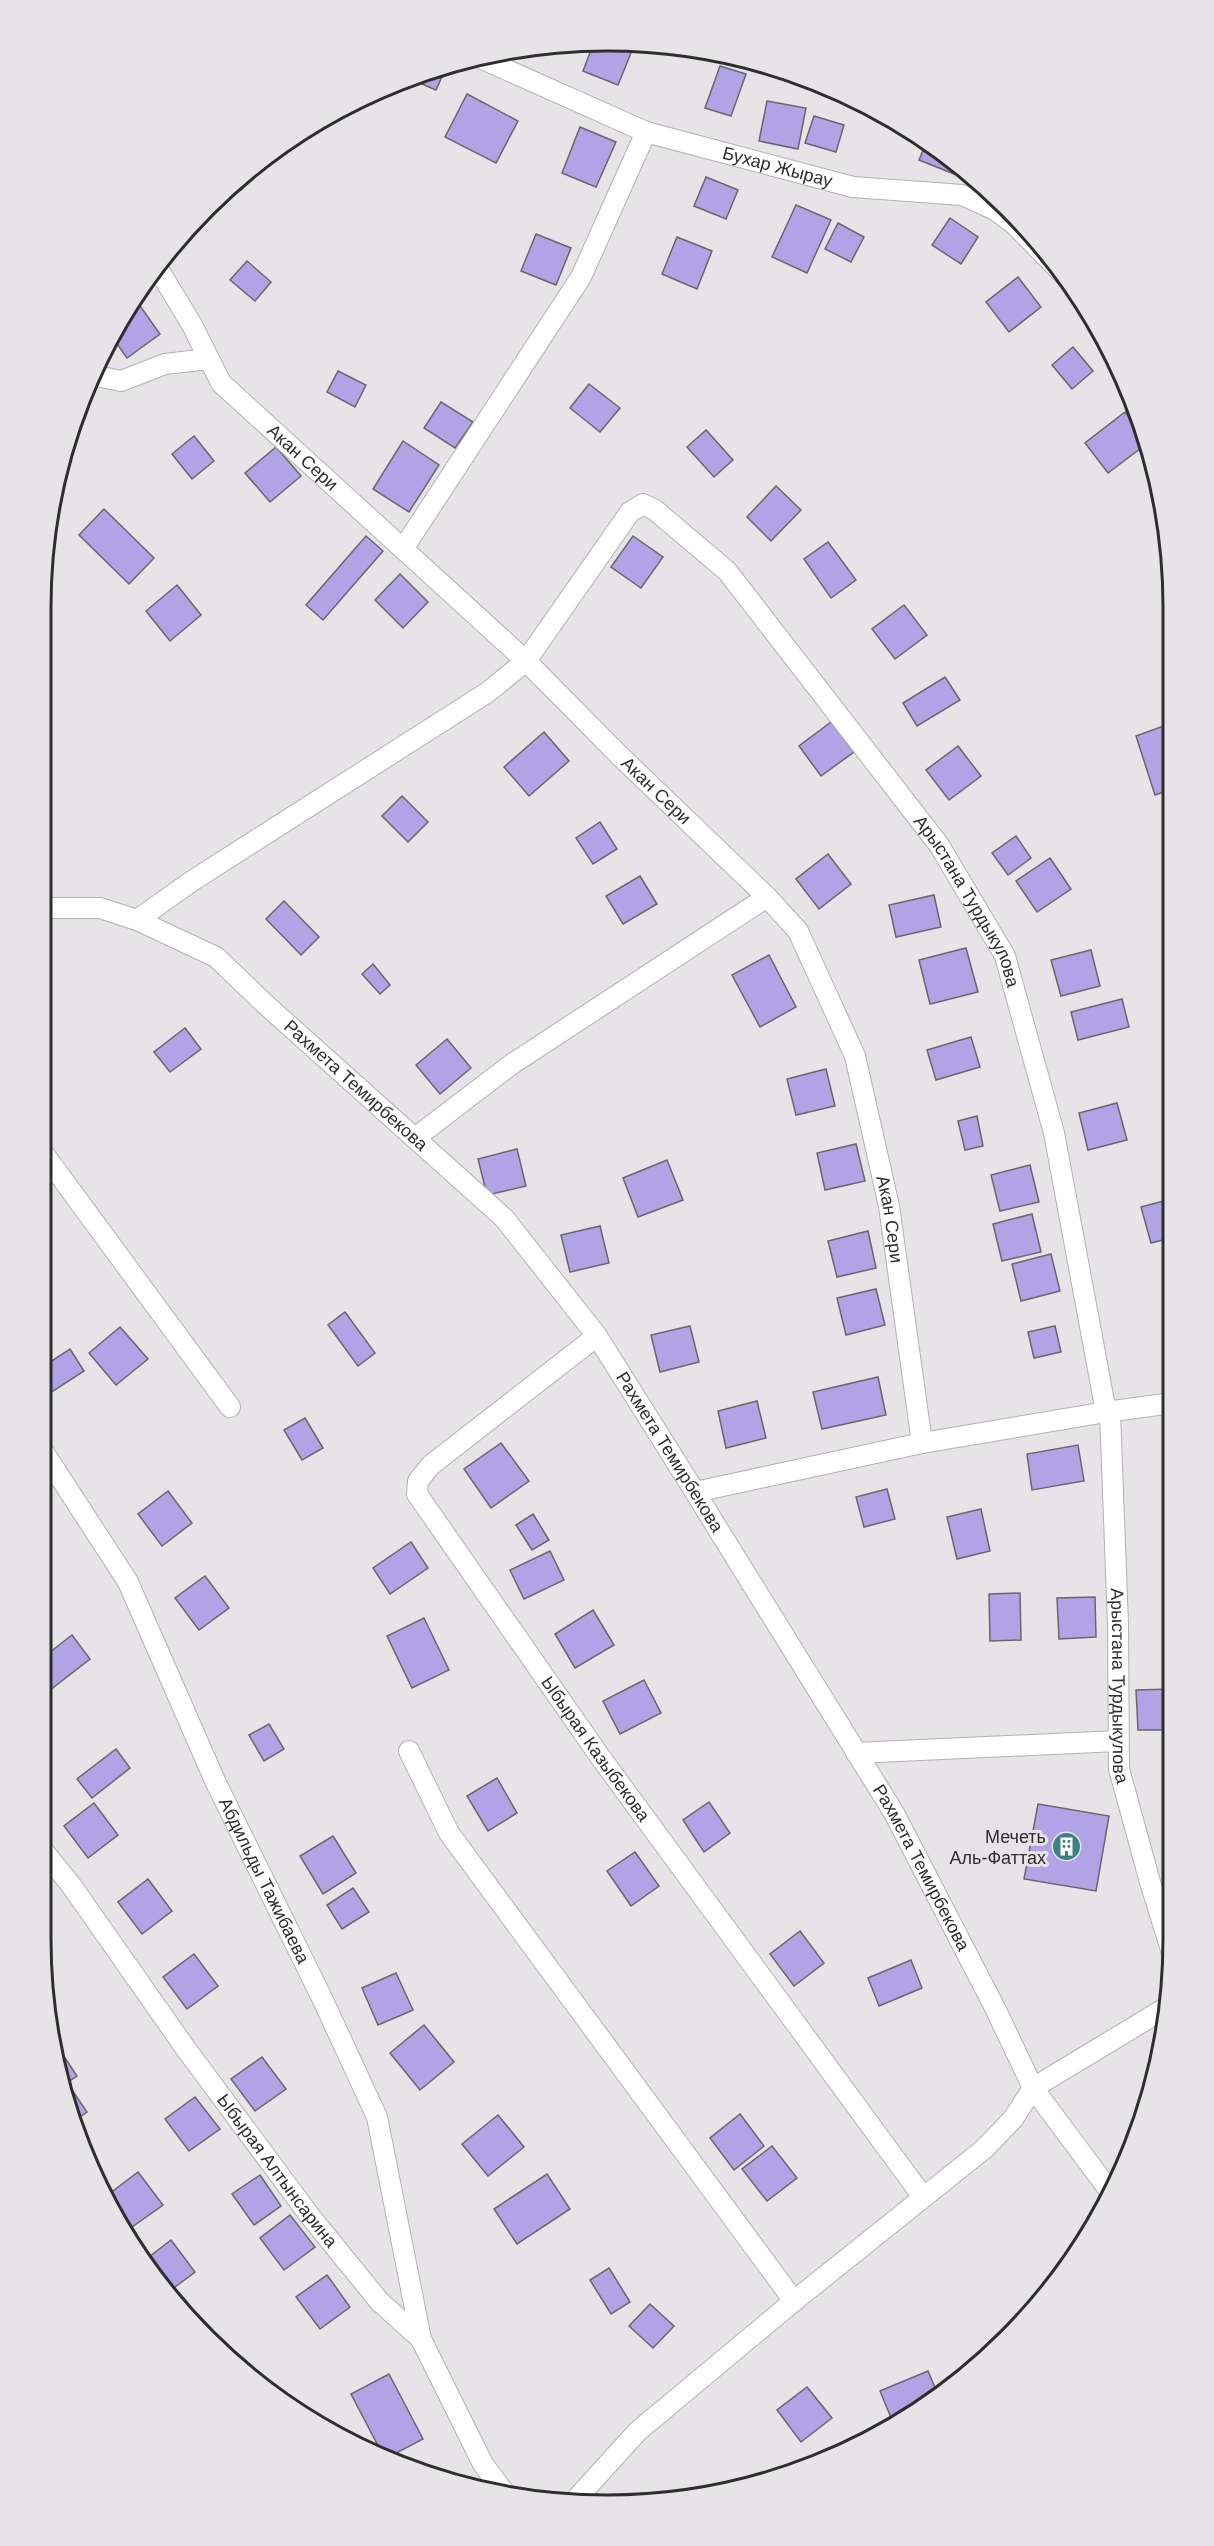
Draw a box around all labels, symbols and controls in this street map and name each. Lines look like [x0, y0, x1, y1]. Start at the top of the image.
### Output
street label: Бухар Жырау [720, 143, 834, 191]
street label: Акан Сери [263, 420, 342, 495]
street label: Акан Сери [617, 753, 695, 828]
street label: Арыстана Турдыкулова [910, 811, 1023, 990]
street label: Рахмета Темирбекова [280, 1016, 432, 1155]
street label: Акан Сери [872, 1174, 907, 1264]
street label: Рахмета Темирбекова [612, 1368, 728, 1537]
street label: Арыстана Турдыкулова [1107, 1588, 1133, 1787]
street label: Ыбырая Казыбекова [537, 1673, 655, 1826]
street label: Рахмета Темирбекова [869, 1781, 974, 1955]
street label: Абдильды Тажибаева [215, 1795, 314, 1968]
place label: Мечеть Аль-Фаттах [950, 1827, 1046, 1868]
building icon: Мечеть Аль-Фаттах [1051, 1831, 1083, 1863]
street label: Ыбырая Алтынсарина [213, 2090, 342, 2252]

